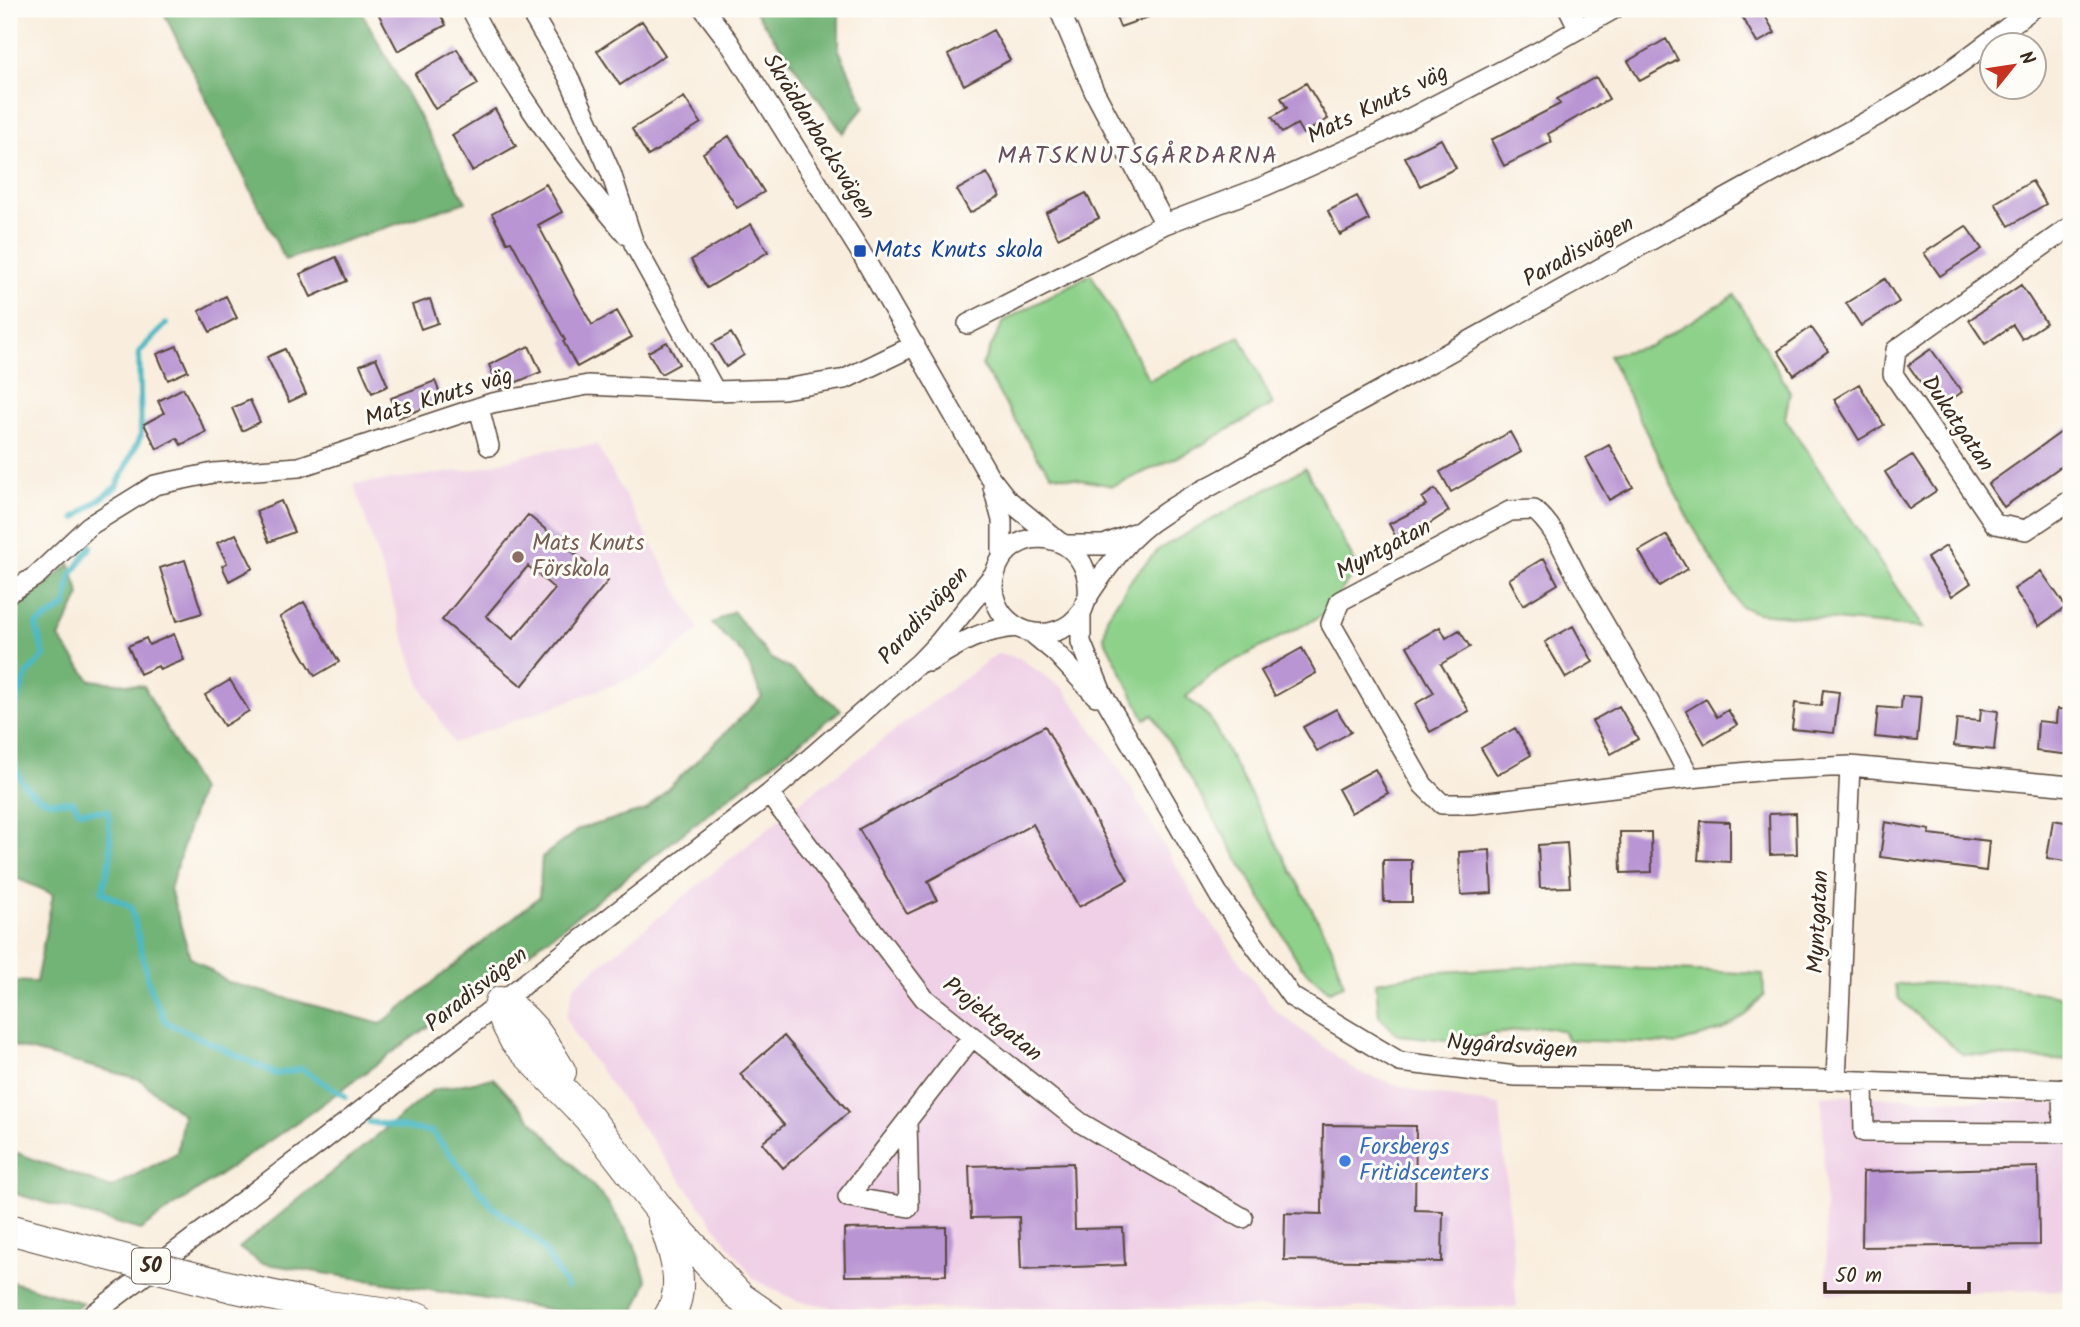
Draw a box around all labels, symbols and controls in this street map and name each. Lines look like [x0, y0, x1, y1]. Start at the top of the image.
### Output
north arrow [1979, 32, 2048, 102]
text: N [2010, 46, 2042, 71]
street label: Skräddarbacksvägen [752, 47, 884, 227]
street label: Mats Knuts väg [1301, 55, 1455, 155]
district label: MATSKNUTSGÅRDARNA [997, 137, 1279, 176]
street label: Paradisvägen [1517, 207, 1641, 297]
place label: Mats Knuts skola [874, 233, 1043, 269]
marker: Mats Knuts skola [852, 243, 868, 259]
street label: Mats Knuts väg [360, 358, 518, 438]
street label: Dukatgatan [1911, 368, 2003, 480]
street label: Myntgatan [1330, 510, 1438, 590]
place label: Mats Knuts Förskola [532, 526, 645, 588]
marker: Mats Knuts Förskola [510, 549, 526, 565]
street label: Paradisvägen [870, 558, 978, 674]
street label: Myntgatan [1798, 869, 1840, 975]
street label: Paradisvägen [418, 938, 536, 1042]
street label: Projektgatan [934, 968, 1050, 1072]
street label: Nygårdsvägen [1445, 1024, 1579, 1070]
place label: Forsbergs Fritidscenters [1359, 1130, 1489, 1192]
marker: Forsbergs Fritidscenters [1337, 1153, 1353, 1169]
road number: 50 [132, 1248, 170, 1284]
scale bar [1825, 1250, 1968, 1294]
text: 50 m [1835, 1260, 1882, 1293]

